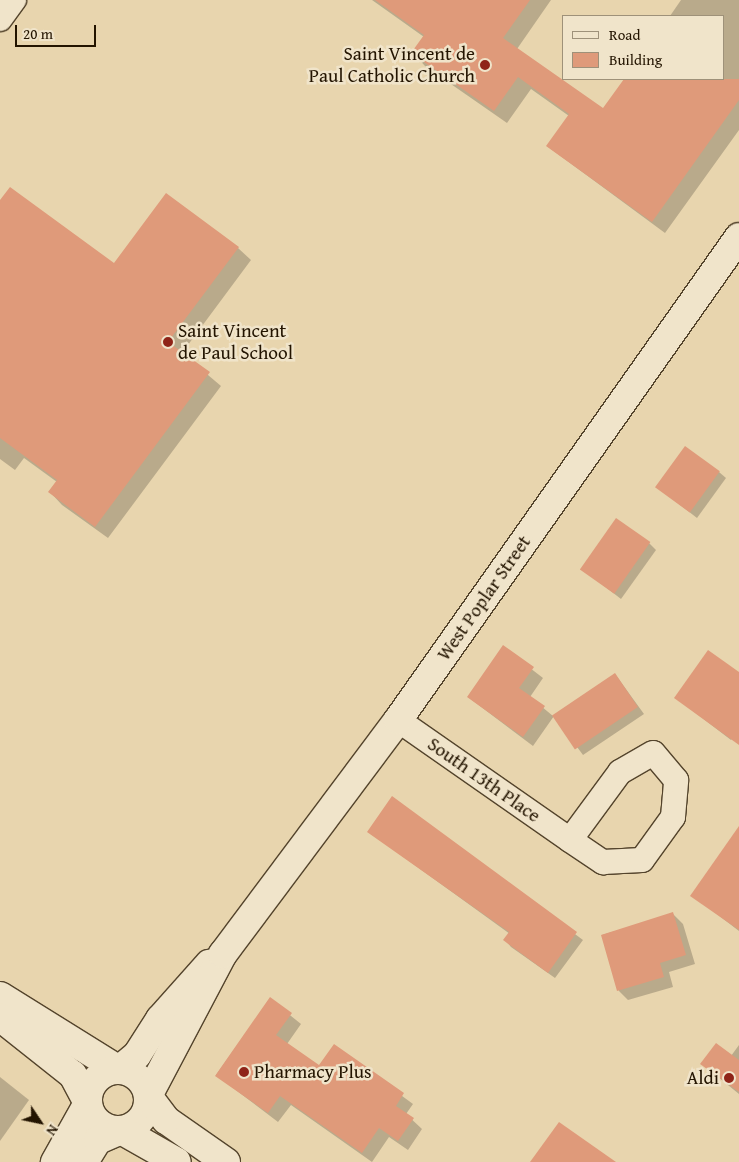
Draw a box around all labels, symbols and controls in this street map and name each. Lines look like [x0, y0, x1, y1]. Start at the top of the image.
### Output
scale bar [18, 15, 99, 47]
legend [562, 15, 724, 80]
text: 20 m [23, 23, 53, 44]
text: Road [609, 24, 640, 45]
place label: Saint Vincent de Paul Catholic Church [309, 43, 475, 87]
text: Building [609, 49, 662, 70]
marker: Saint Vincent de Paul Catholic Church [479, 59, 491, 71]
place label: Saint Vincent de Paul School [178, 320, 293, 364]
marker: Saint Vincent de Paul School [162, 336, 174, 348]
street label: West Poplar Street [432, 531, 536, 665]
street label: South 13th Place [423, 733, 545, 827]
place label: Pharmacy Plus [254, 1061, 372, 1083]
marker: Pharmacy Plus [238, 1066, 250, 1078]
place label: Aldi [687, 1067, 719, 1089]
marker: Aldi [723, 1072, 735, 1084]
north arrow [15, 1097, 65, 1147]
text: N [42, 1121, 63, 1140]

